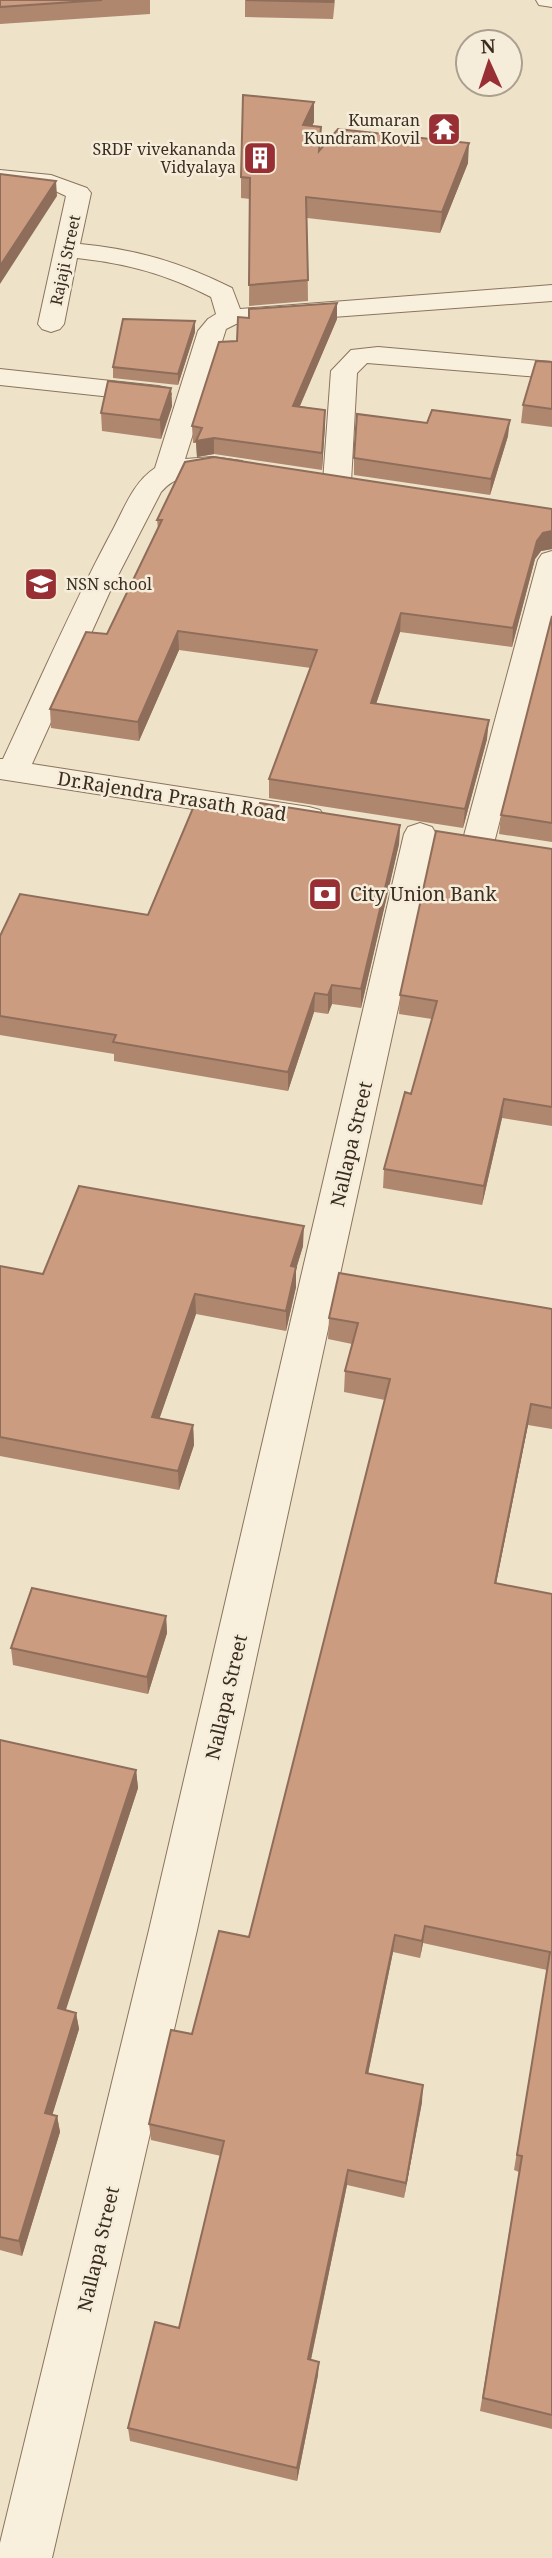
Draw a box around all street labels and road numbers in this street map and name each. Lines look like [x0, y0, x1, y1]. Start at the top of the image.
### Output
street label: Rajaji Street [45, 212, 85, 307]
street label: Dr.Rajendra Prasath Road [56, 765, 289, 827]
street label: Nallapa Street [324, 1078, 378, 1209]
street label: Nallapa Street [199, 1631, 253, 1762]
street label: Nallapa Street [71, 2183, 125, 2314]

